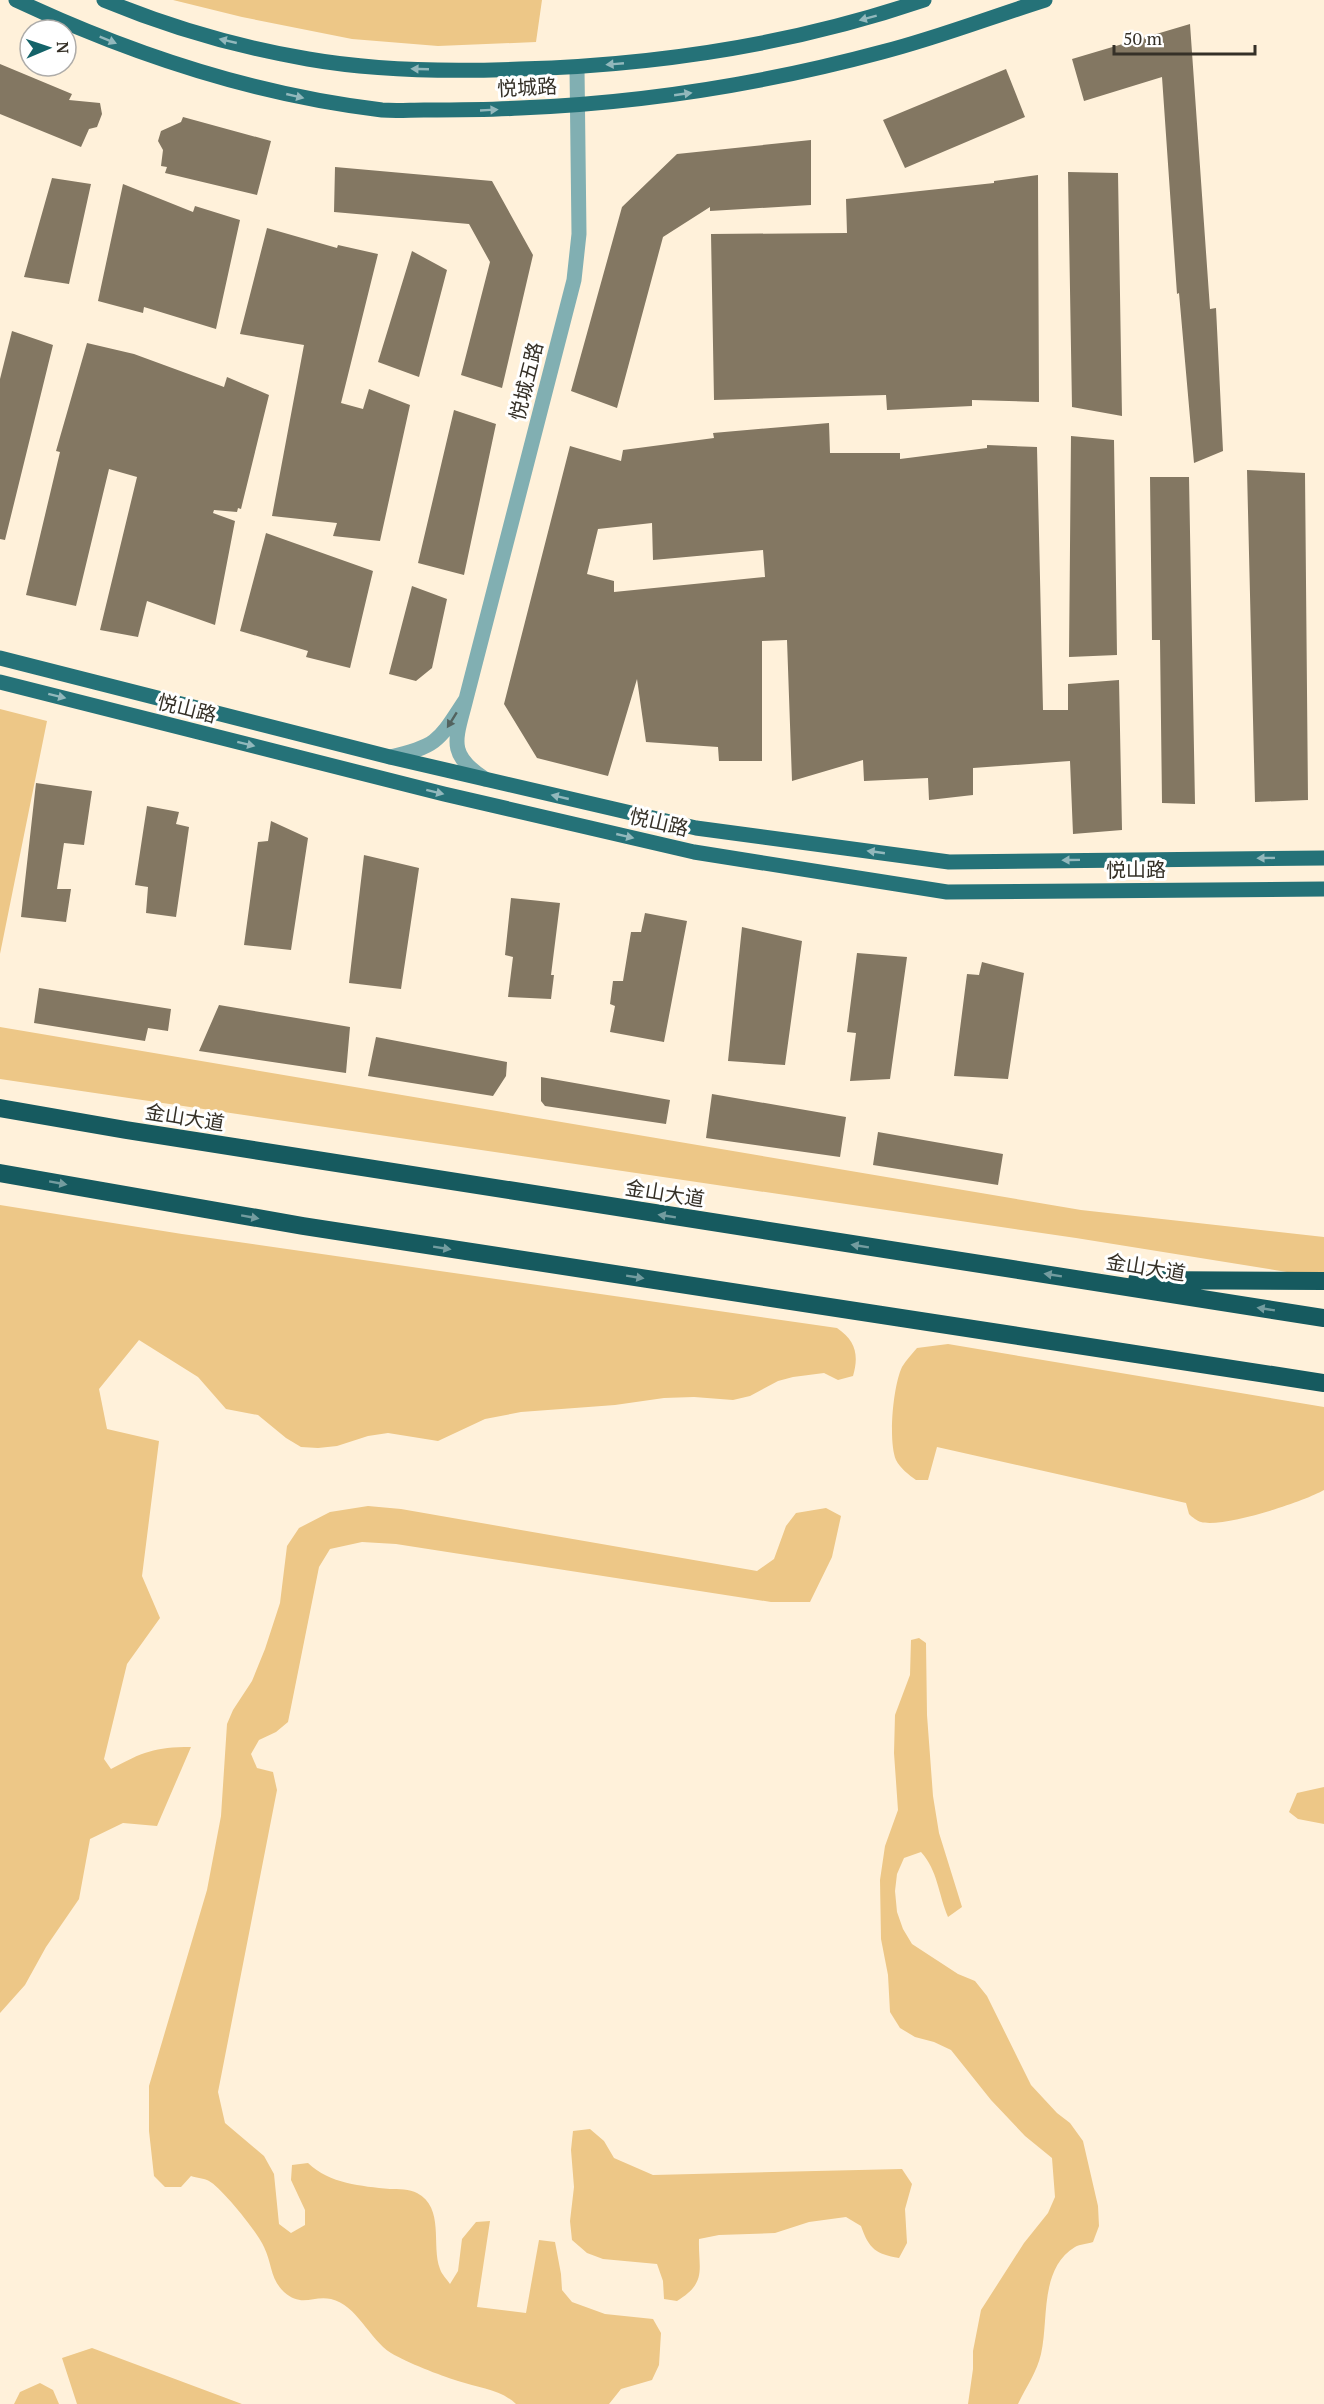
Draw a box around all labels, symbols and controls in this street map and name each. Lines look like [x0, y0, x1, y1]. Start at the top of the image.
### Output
one-way arrow [859, 14, 877, 23]
north arrow [18, 18, 78, 78]
scale bar [1114, 18, 1255, 56]
text: 50 m [1123, 26, 1163, 50]
one-way arrow [100, 35, 118, 45]
one-way arrow [218, 35, 237, 45]
text: N [52, 41, 74, 54]
one-way arrow [605, 59, 624, 69]
one-way arrow [411, 65, 430, 74]
street label: 悦城路 [496, 72, 558, 102]
one-way arrow [674, 90, 693, 99]
one-way arrow [286, 92, 305, 101]
one-way arrow [479, 105, 498, 114]
street label: 悦城五路 [503, 339, 549, 423]
street label: 悦山路 [155, 688, 219, 728]
one-way arrow [48, 692, 66, 702]
one-way arrow [447, 712, 458, 728]
one-way arrow [237, 740, 255, 750]
one-way arrow [426, 788, 444, 797]
one-way arrow [550, 792, 569, 801]
street label: 悦山路 [627, 802, 691, 842]
one-way arrow [615, 832, 634, 841]
one-way arrow [867, 847, 886, 857]
one-way arrow [1256, 853, 1275, 863]
one-way arrow [1061, 855, 1080, 865]
street label: 悦山路 [1106, 856, 1166, 883]
street label: 金山大道 [143, 1097, 227, 1137]
street label: 金山大道 [623, 1173, 707, 1213]
one-way arrow [48, 1179, 67, 1188]
one-way arrow [658, 1211, 677, 1220]
one-way arrow [240, 1213, 259, 1222]
one-way arrow [850, 1241, 869, 1250]
one-way arrow [433, 1243, 452, 1252]
street label: 金山大道 [1104, 1247, 1188, 1287]
one-way arrow [1043, 1271, 1062, 1280]
one-way arrow [626, 1273, 645, 1282]
one-way arrow [1257, 1304, 1276, 1313]

